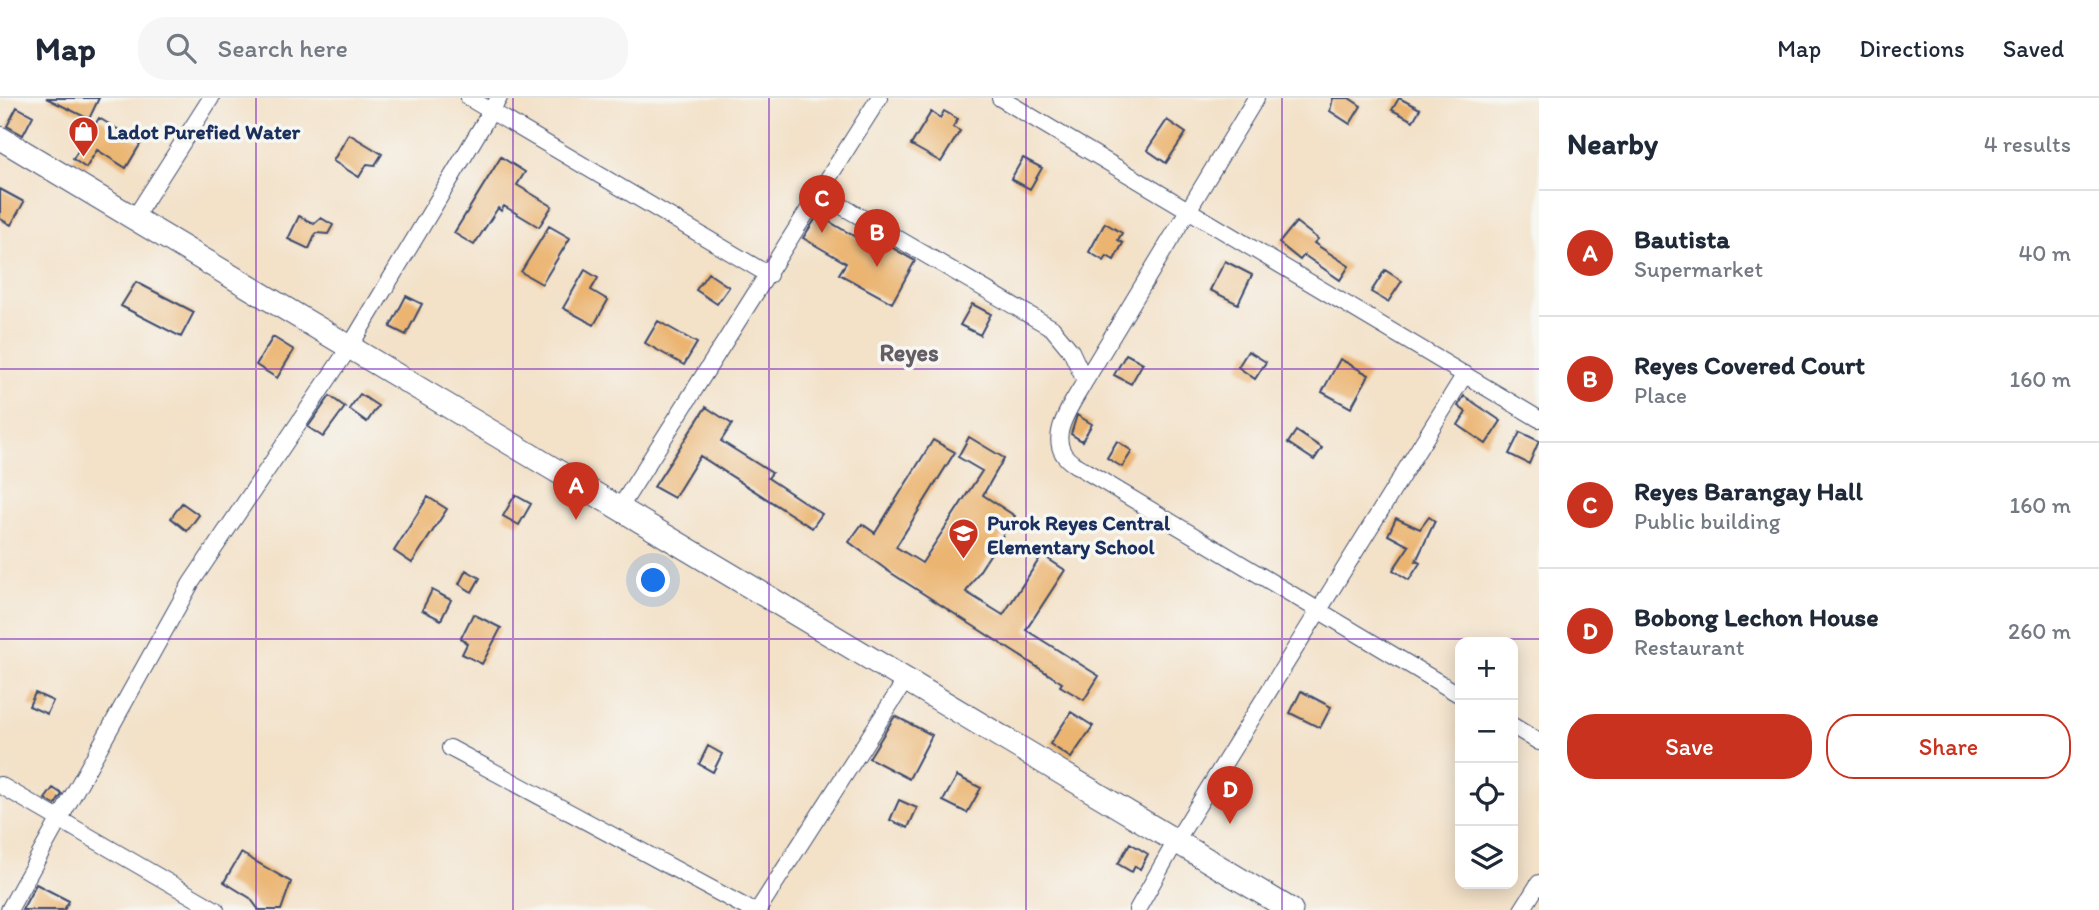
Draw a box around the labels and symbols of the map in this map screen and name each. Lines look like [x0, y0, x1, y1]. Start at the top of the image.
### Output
shop icon: Ladot Purefied Water [67, 114, 101, 158]
place label: Ladot Purefied Water [107, 119, 301, 144]
pin: C [799, 175, 845, 233]
pin: B [854, 209, 900, 267]
district label: Reyes [879, 338, 939, 368]
pin: A [553, 462, 599, 520]
place label: Purok Reyes Central Elementary School [987, 510, 1171, 560]
school or university icon: Purok Reyes Central Elementary School [947, 517, 981, 561]
your location [636, 563, 670, 597]
pin: D [1207, 766, 1253, 824]

